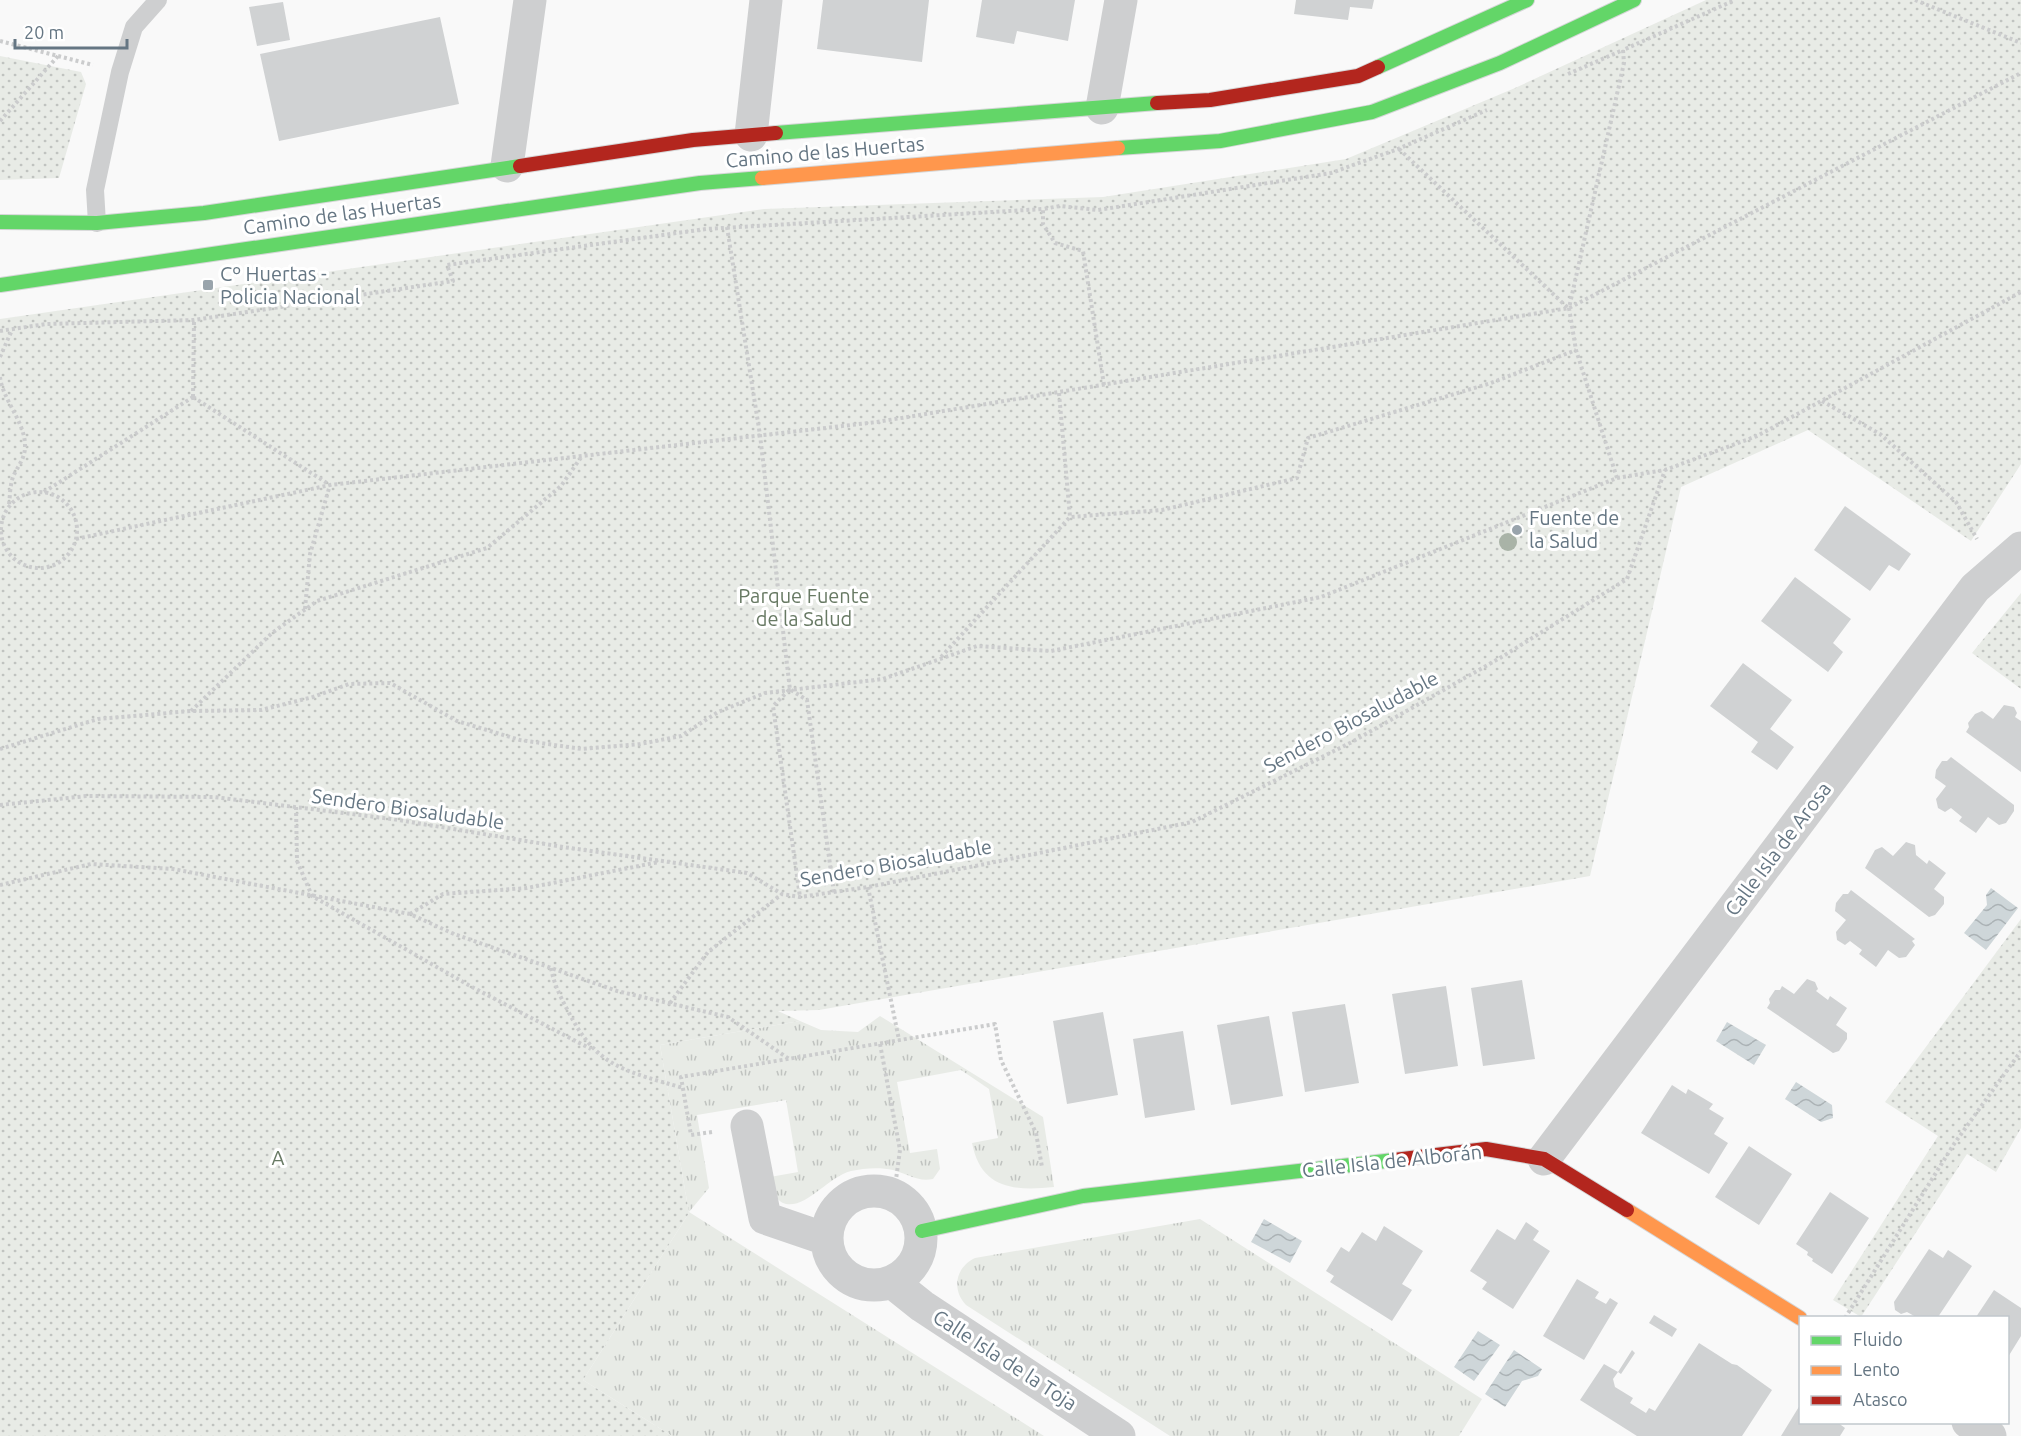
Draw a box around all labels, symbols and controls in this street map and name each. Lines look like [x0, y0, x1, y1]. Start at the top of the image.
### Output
scale bar [15, 12, 128, 50]
text: 20 m [24, 22, 64, 42]
street label: Camino de las Huertas [725, 131, 925, 172]
street label: Camino de las Huertas [242, 188, 442, 239]
place label: Cº Huertas - Policia Nacional [220, 262, 360, 308]
marker: Cº Huertas - Policia Nacional [201, 278, 215, 292]
place label: Fuente de la Salud [1529, 506, 1619, 552]
marker: Fuente de la Salud [1510, 523, 1524, 537]
park label: Parque Fuente de la Salud [738, 584, 870, 630]
street label: Sendero Biosaludable [1260, 666, 1442, 777]
street label: Calle Isla de Arosa [1720, 777, 1835, 920]
street label: Sendero Biosaludable [310, 784, 506, 833]
street label: Sendero Biosaludable [798, 834, 994, 891]
street label: Calle Isla de Alborán [1301, 1140, 1483, 1181]
park label: A [272, 1146, 285, 1169]
street label: Calle Isla de la Toja [929, 1304, 1082, 1415]
legend [1799, 1316, 2009, 1424]
text: Fluido [1853, 1329, 1903, 1349]
text: Lento [1853, 1359, 1900, 1379]
text: Atasco [1853, 1389, 1908, 1409]

